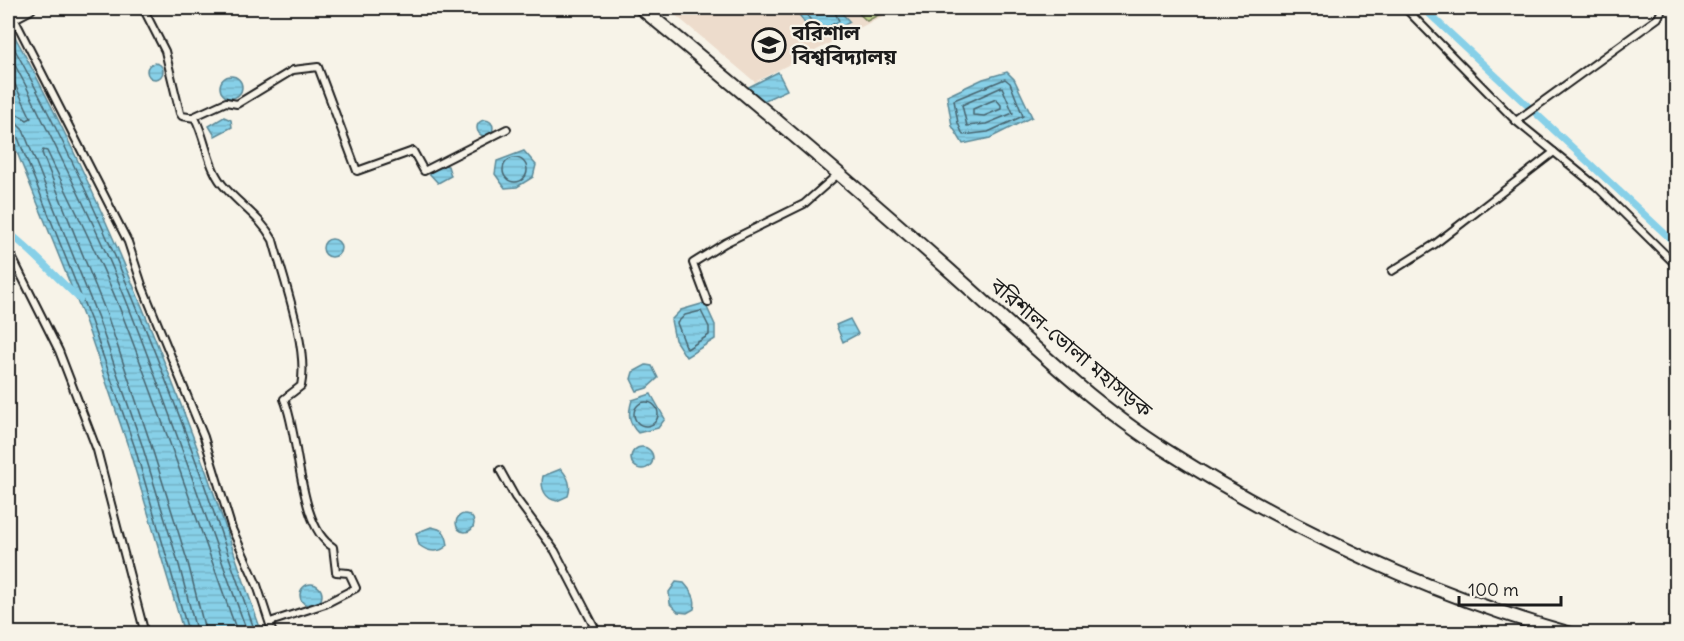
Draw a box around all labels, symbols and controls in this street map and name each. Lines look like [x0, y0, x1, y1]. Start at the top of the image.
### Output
place label: বরিশাল বিশ্ববিদ্যালয় [791, 19, 897, 70]
school or university icon: বরিশাল বিশ্ববিদ্যালয় [751, 27, 787, 63]
street label: বরিশাল-ভোলা মহাসড়ক [984, 271, 1159, 424]
scale bar [1459, 569, 1561, 607]
text: 100 m [1468, 578, 1519, 601]

